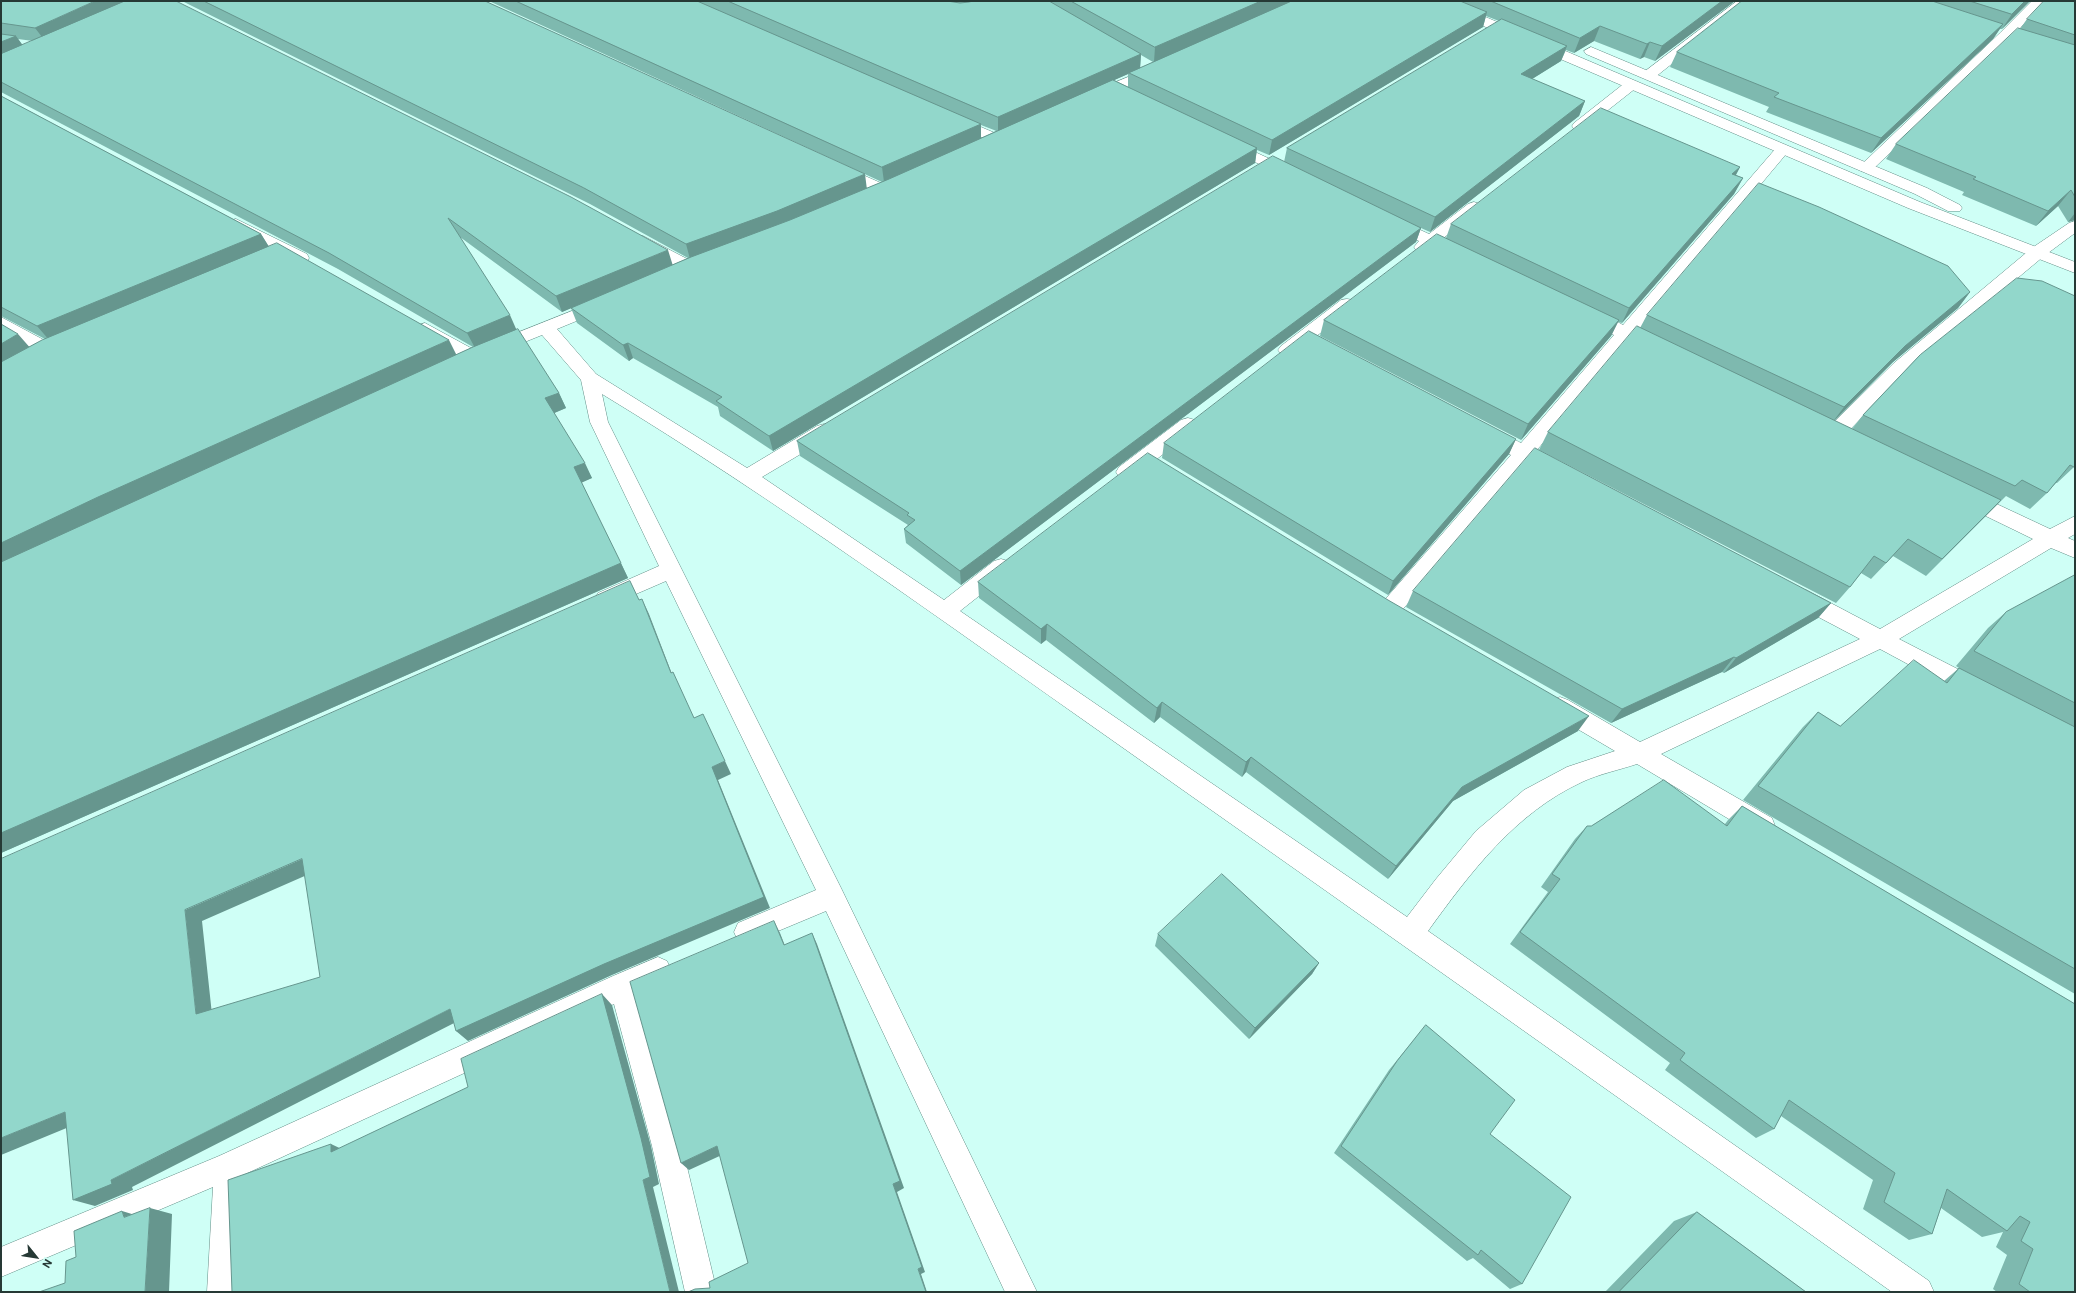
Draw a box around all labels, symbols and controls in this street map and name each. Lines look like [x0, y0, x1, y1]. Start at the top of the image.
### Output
north arrow [16, 1237, 56, 1277]
text: N [39, 1257, 54, 1270]

